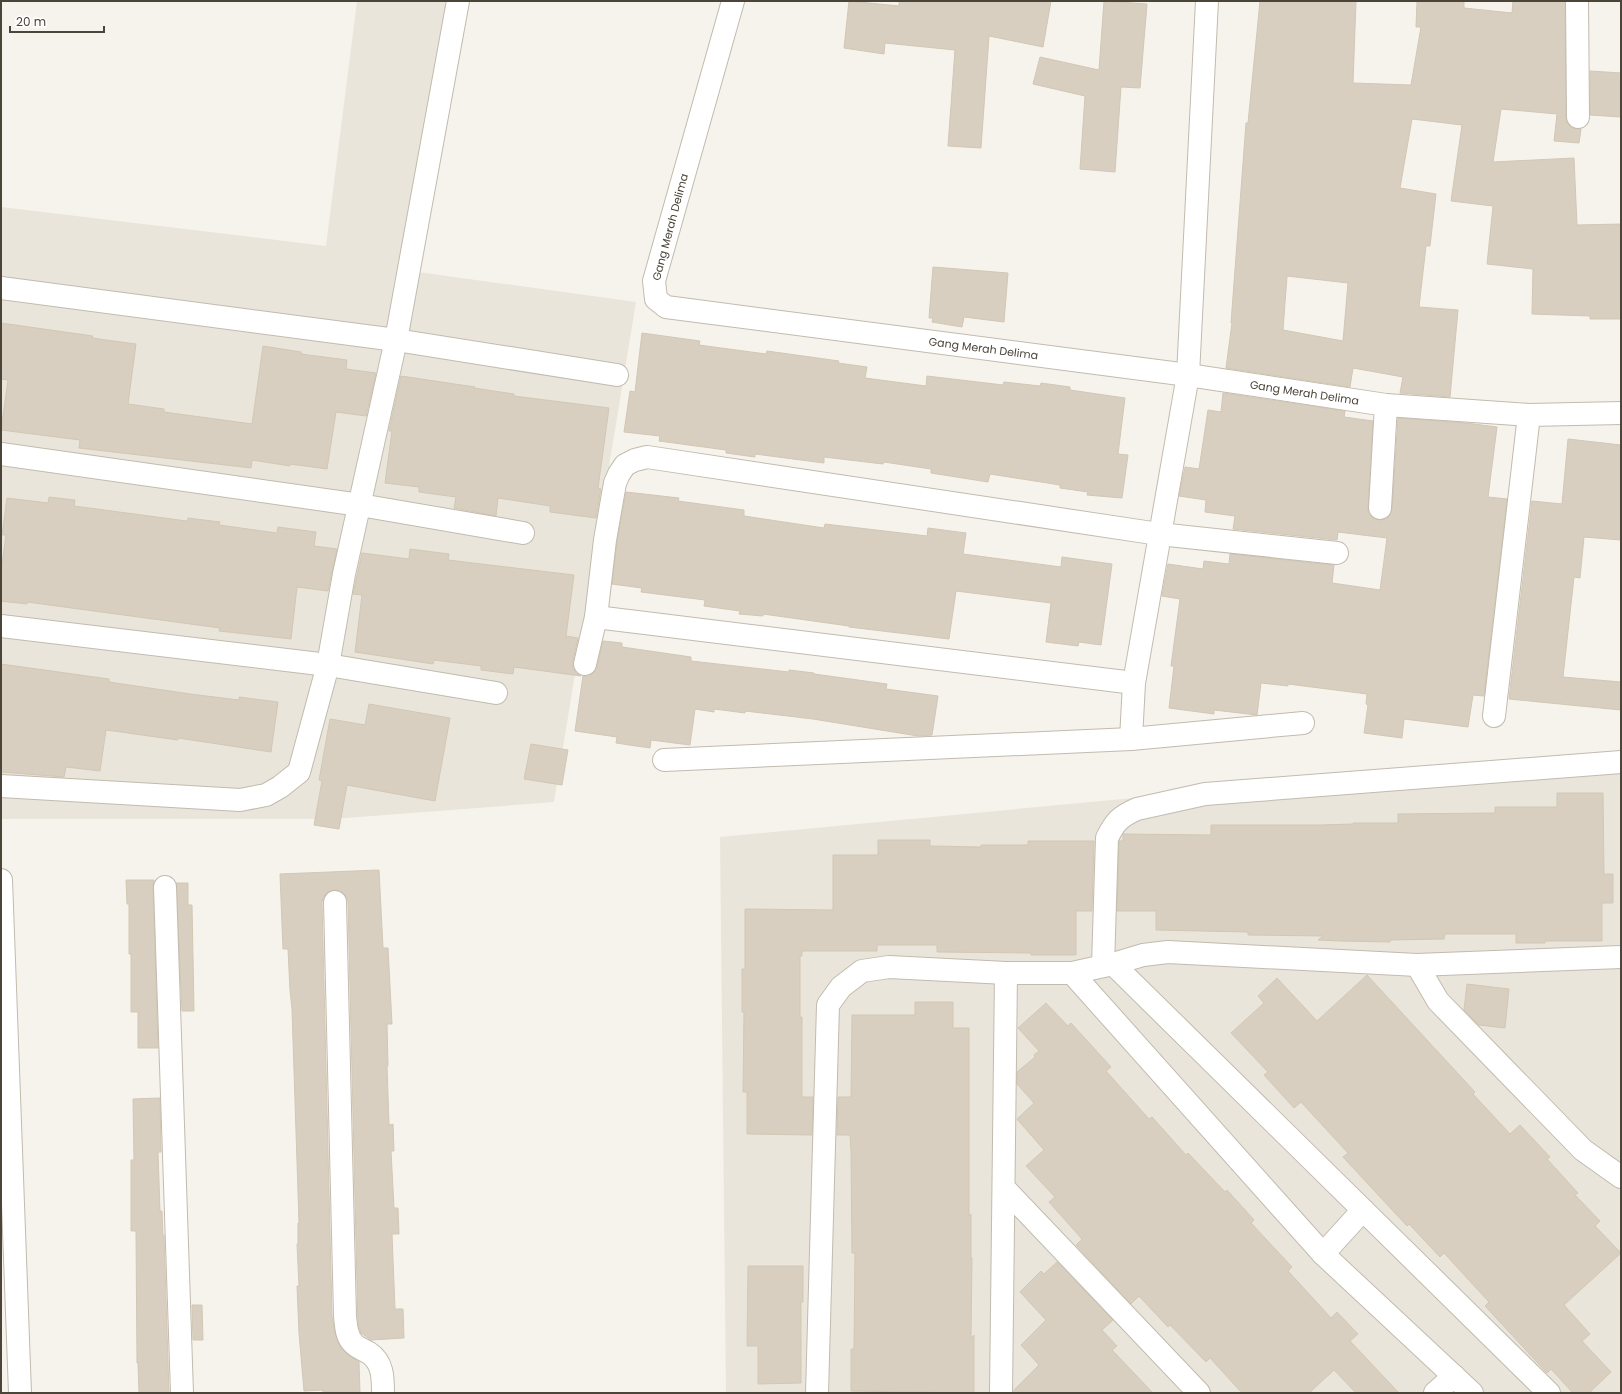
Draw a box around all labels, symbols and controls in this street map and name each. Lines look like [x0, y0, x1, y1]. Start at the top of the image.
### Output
scale bar [10, 8, 104, 34]
text: 20 m [16, 13, 46, 30]
street label: Gang Merah Delima [648, 172, 692, 282]
street label: Gang Merah Delima [928, 333, 1039, 363]
street label: Gang Merah Delima [1249, 376, 1360, 409]

